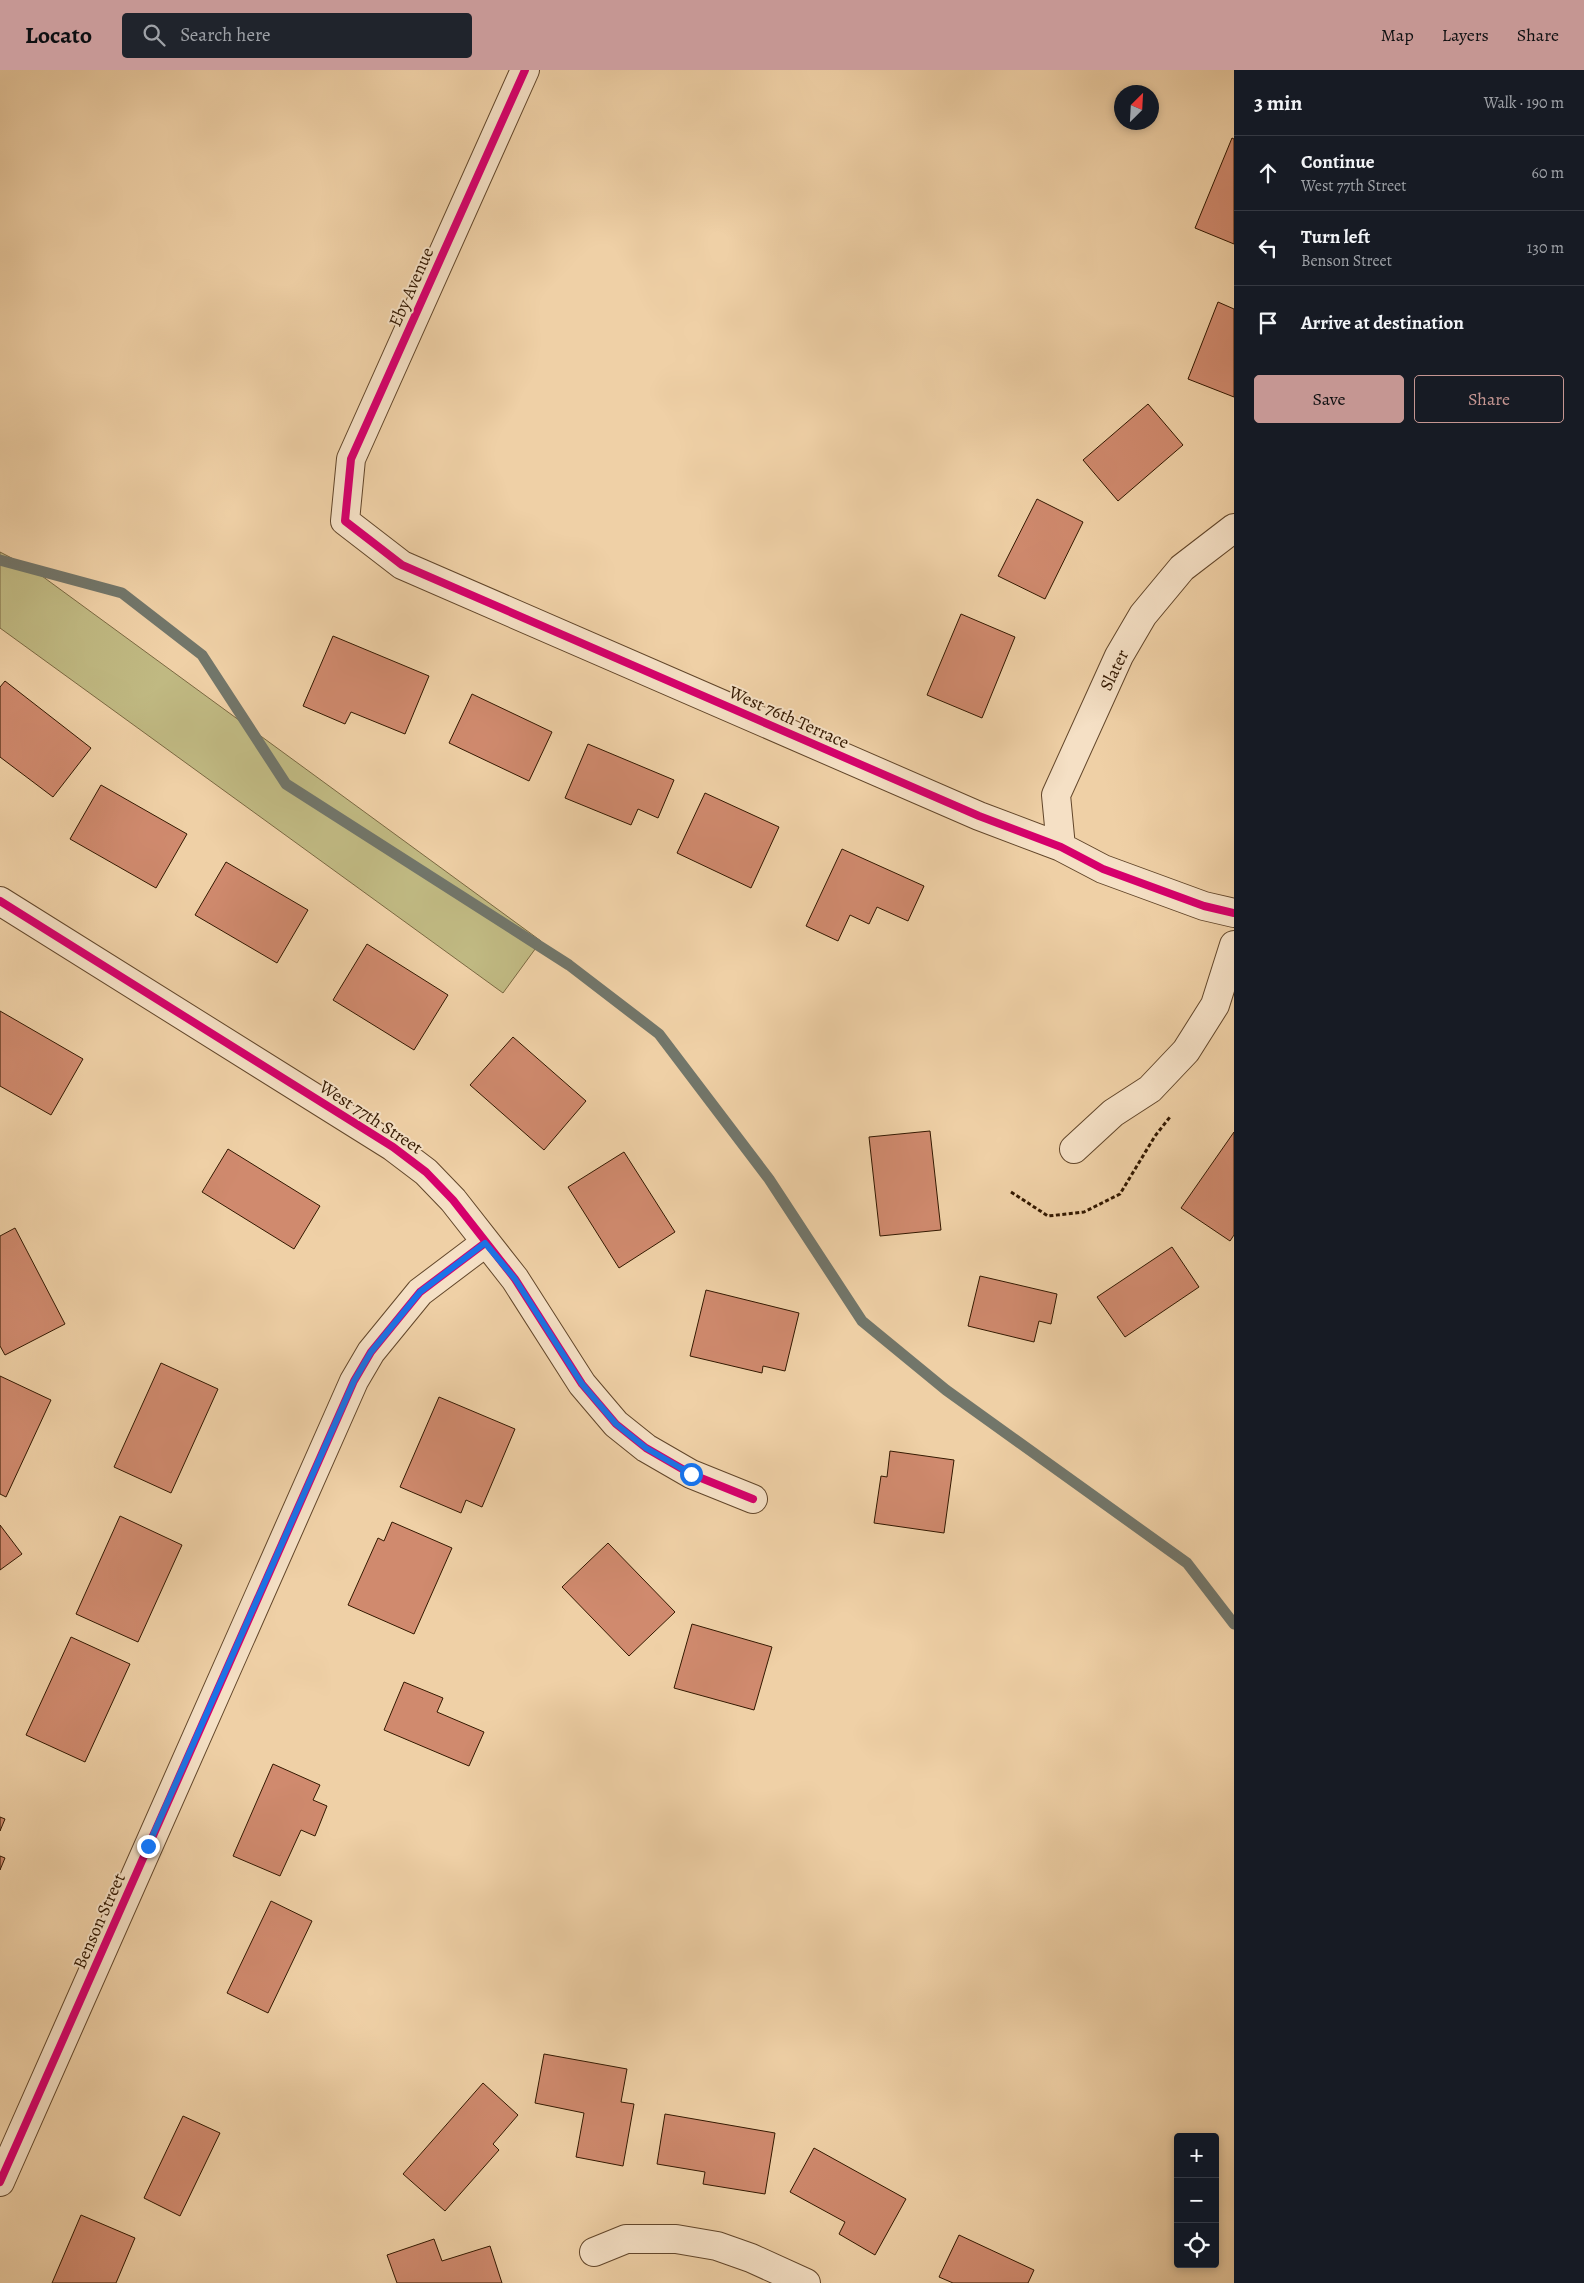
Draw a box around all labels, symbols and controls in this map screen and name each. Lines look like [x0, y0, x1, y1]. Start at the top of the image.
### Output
search box [122, 13, 472, 58]
text: Locato [25, 19, 92, 51]
icon: search [140, 21, 168, 49]
text: Search here [180, 22, 271, 48]
text: Map [1381, 23, 1414, 47]
text: Layers [1442, 23, 1489, 47]
text: Share [1517, 23, 1559, 47]
north arrow [1114, 85, 1159, 130]
text: 3 min [1254, 89, 1302, 117]
text: Walk · 190 m [1484, 92, 1564, 114]
text: Continue [1301, 149, 1375, 175]
icon: ahead [1254, 159, 1282, 187]
text: 60 m [1532, 162, 1564, 184]
text: West 77th Street [1301, 175, 1407, 197]
text: Turn left [1301, 224, 1370, 250]
icon: left [1254, 234, 1282, 262]
text: 130 m [1527, 237, 1564, 259]
street label: Eby Avenue [383, 243, 439, 331]
text: Benson Street [1301, 250, 1392, 272]
icon: arrive [1254, 309, 1282, 337]
text: Arrive at destination [1301, 310, 1464, 336]
button: Save [1254, 375, 1404, 423]
button: Share [1414, 375, 1564, 423]
street label: Slater [1094, 645, 1134, 695]
street label: West 76th Terrace [724, 679, 853, 754]
street label: West 77th Street [314, 1074, 427, 1159]
route start [680, 1463, 703, 1486]
route end [137, 1835, 160, 1858]
street label: Benson Street [67, 1869, 131, 1973]
map controls [1174, 2133, 1219, 2268]
button: + [1174, 2133, 1219, 2178]
button: − [1174, 2178, 1219, 2223]
button: locate [1174, 2223, 1219, 2268]

